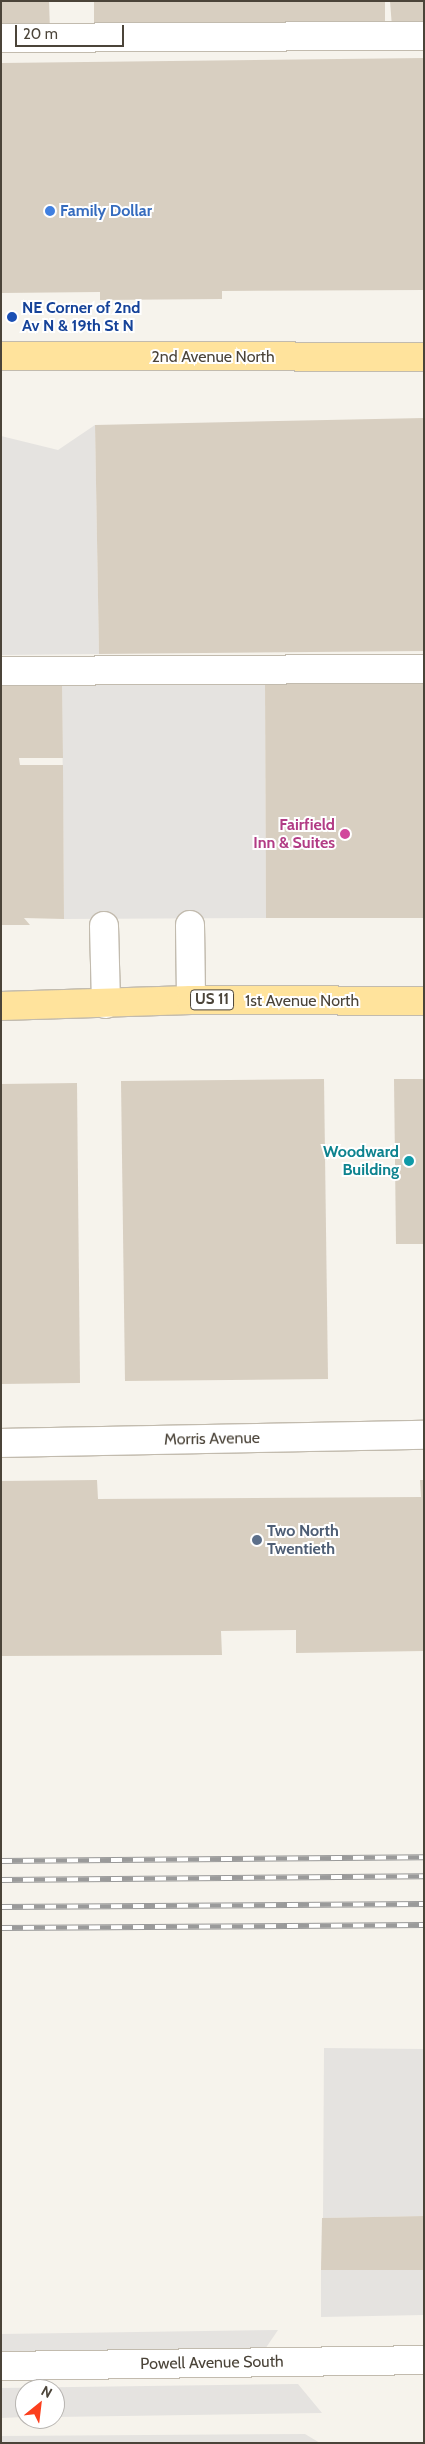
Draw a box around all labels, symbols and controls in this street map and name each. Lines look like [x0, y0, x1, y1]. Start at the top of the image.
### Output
scale bar [18, 15, 126, 47]
text: 20 m [23, 25, 58, 43]
place label: Family Dollar [60, 201, 152, 221]
marker: Family Dollar [44, 205, 56, 217]
place label: NE Corner of 2nd Av N & 19th St N [22, 298, 140, 336]
marker: NE Corner of 2nd Av N & 19th St N [6, 311, 18, 323]
street label: 2nd Avenue North [151, 347, 275, 367]
place label: Fairfield Inn & Suites [253, 815, 335, 853]
marker: Fairfield Inn & Suites [339, 828, 351, 840]
road number: US 11 [190, 988, 234, 1012]
street label: 1st Avenue North [245, 991, 359, 1011]
place label: Woodward Building [323, 1142, 399, 1180]
marker: Woodward Building [403, 1155, 415, 1167]
street label: Morris Avenue [164, 1429, 260, 1449]
place label: Two North Twentieth [267, 1521, 339, 1559]
marker: Two North Twentieth [251, 1534, 263, 1546]
street label: Powell Avenue South [140, 2352, 284, 2374]
north arrow [15, 2379, 65, 2429]
text: N [38, 2381, 55, 2402]

